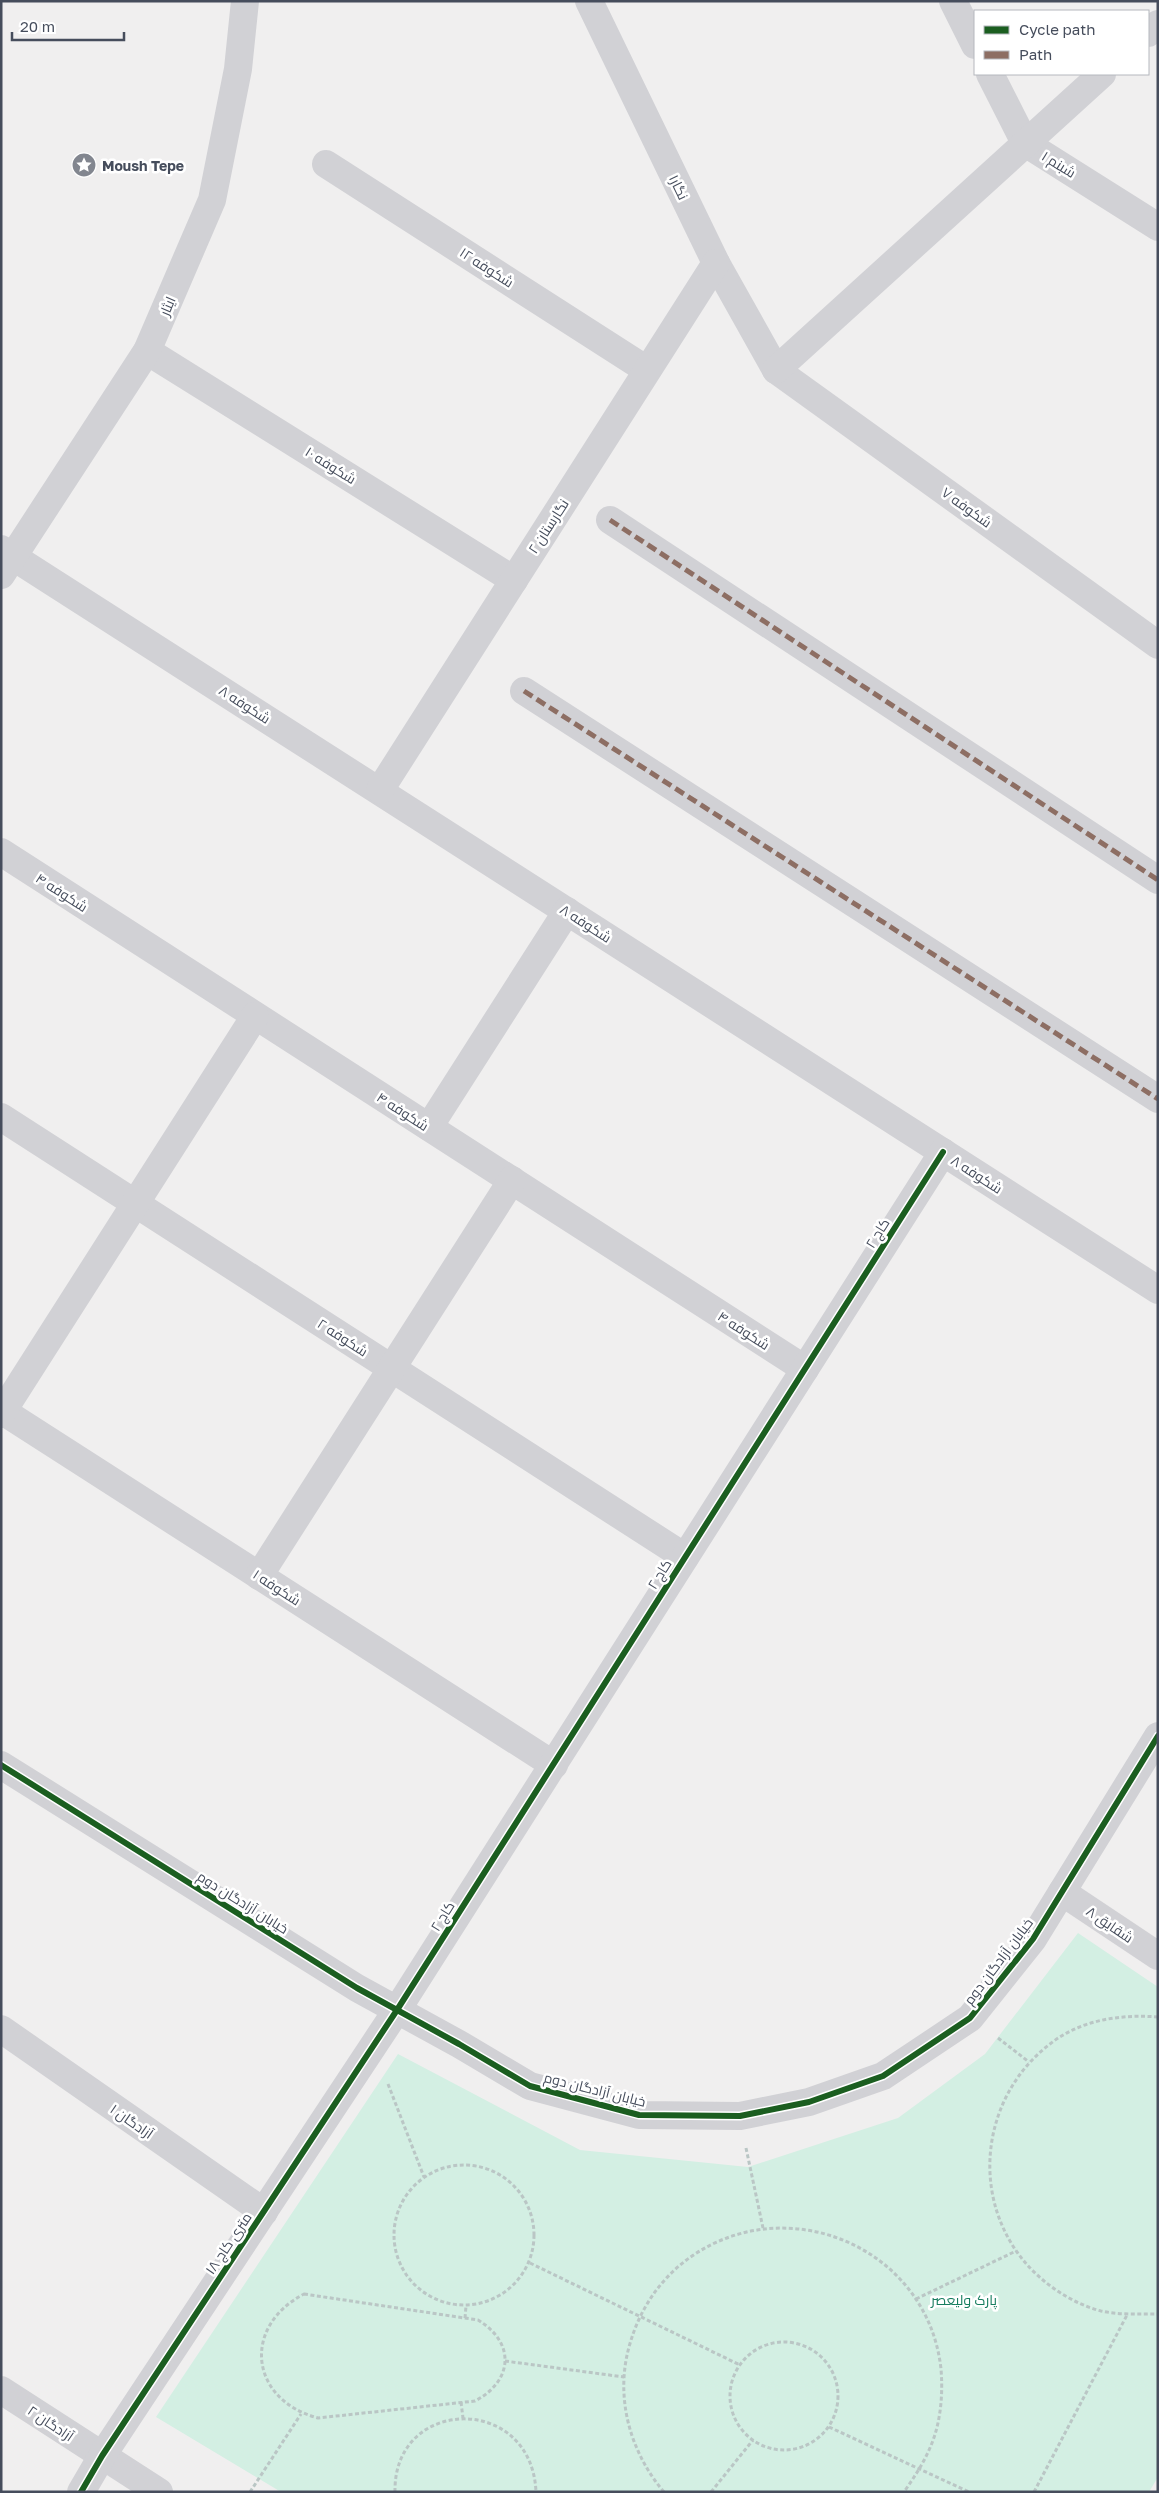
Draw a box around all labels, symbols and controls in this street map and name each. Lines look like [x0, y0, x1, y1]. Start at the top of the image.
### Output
scale bar [12, 10, 125, 42]
legend [974, 10, 1149, 75]
text: 20 m [20, 17, 55, 35]
text: Cycle path [1019, 20, 1095, 38]
text: Path [1019, 45, 1052, 63]
street label: شبنم ۱ [1038, 147, 1079, 183]
place icon: Moush Tepe [71, 152, 97, 178]
place label: Moush Tepe [102, 157, 184, 174]
street label: نگار۱ [666, 172, 692, 202]
street label: شکوفه ۱۲ [457, 243, 517, 291]
street label: ایثار [155, 294, 179, 319]
street label: شکوفه ۱۰ [302, 443, 360, 487]
street label: شکوفه ۷ [939, 483, 995, 531]
street label: نگارستان ۲ [524, 496, 572, 556]
street label: شکوفه ۸ [216, 681, 274, 727]
street label: شکوفه ۴ [33, 869, 91, 915]
street label: شکوفه ۸ [557, 900, 615, 946]
street label: شکوفه ۴ [374, 1088, 432, 1134]
street label: شکوفه ۸ [948, 1151, 1006, 1197]
street label: کاج ۲ [861, 1215, 894, 1252]
street label: شکوفه ۴ [715, 1307, 773, 1353]
street label: شکوفه ۲ [315, 1315, 371, 1359]
street label: کاج ۲ [643, 1556, 676, 1593]
street label: شکوفه ۱ [250, 1565, 304, 1609]
street label: خیابان آزادگان دوم [193, 1867, 292, 1939]
street label: کاج ۲ [426, 1898, 459, 1935]
street label: شقایق ۸ [1083, 1902, 1137, 1947]
street label: خیابان آزادگان دوم [960, 1914, 1038, 2009]
street label: خیابان آزادگان دوم [542, 2068, 648, 2112]
street label: آزادگان ۱ [107, 2100, 157, 2142]
street label: ۱۸ متری کاج [201, 2209, 256, 2278]
park label: پارک ولیعصر [930, 2291, 997, 2310]
street label: آزادگان ۲ [25, 2401, 77, 2445]

